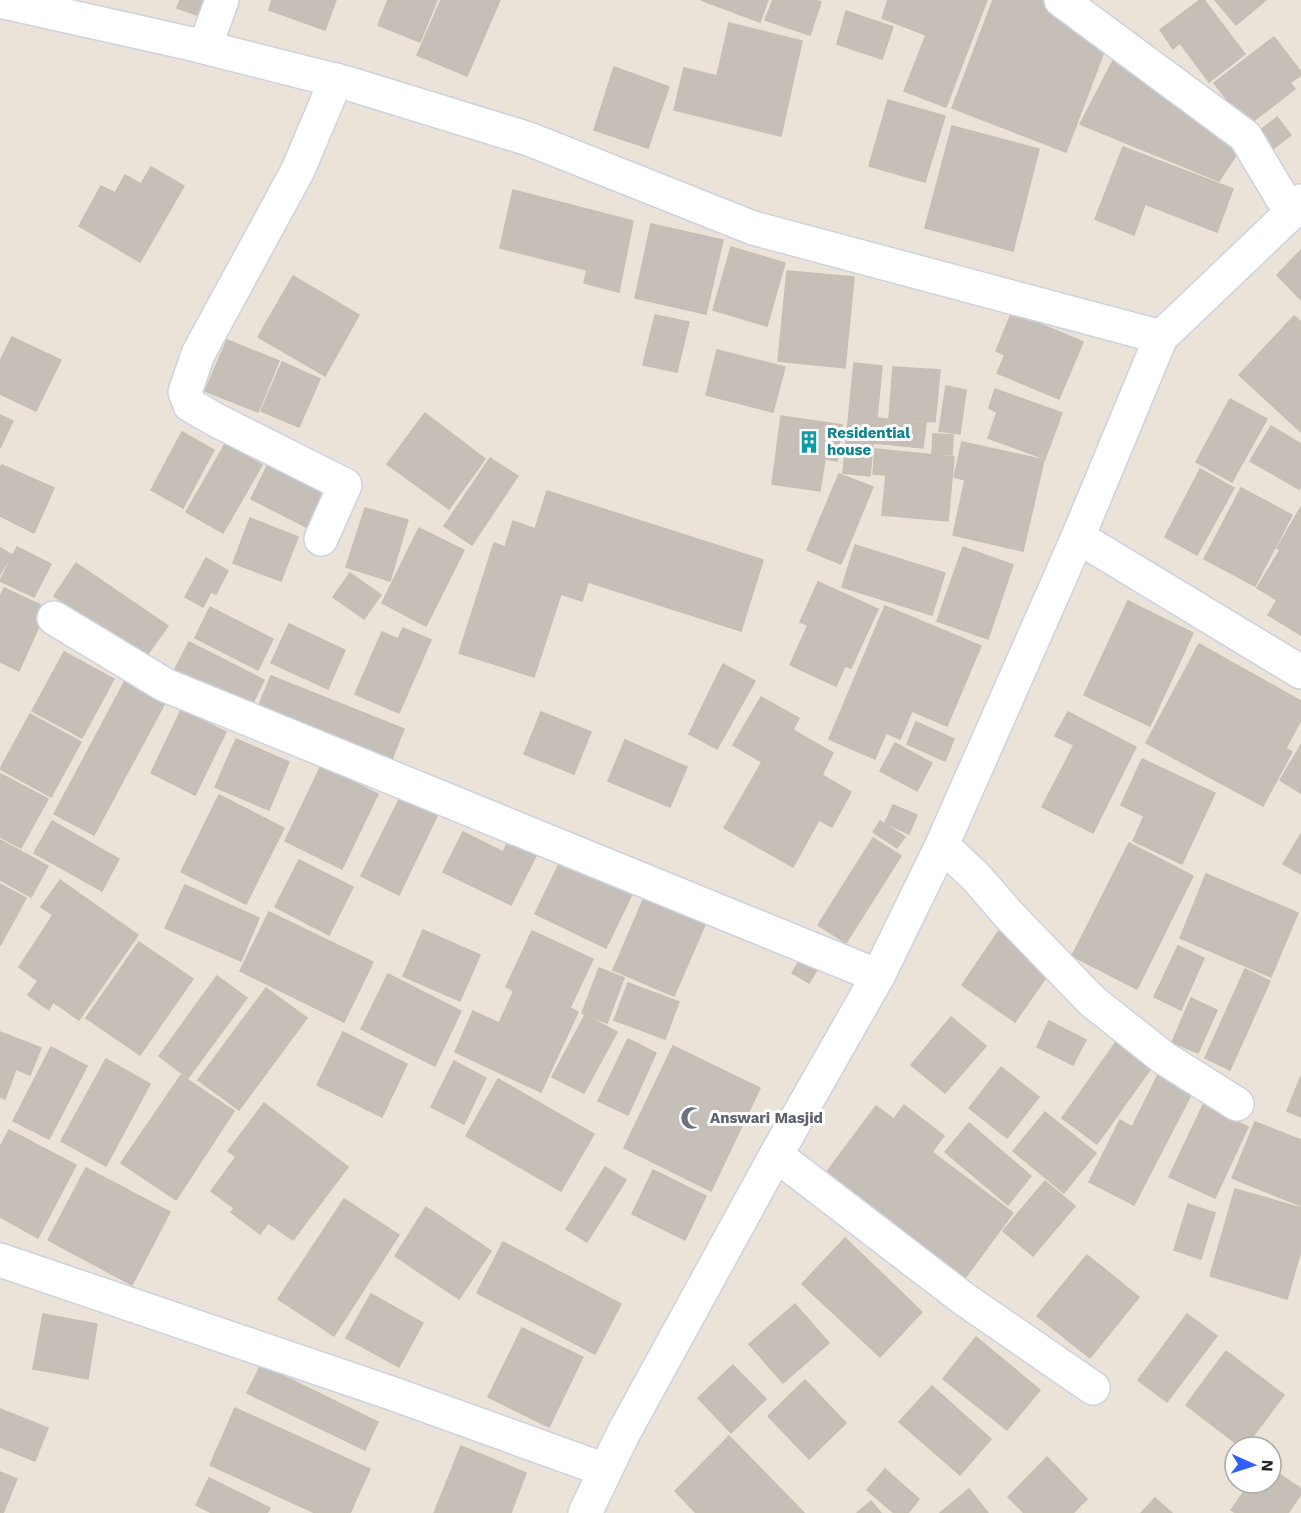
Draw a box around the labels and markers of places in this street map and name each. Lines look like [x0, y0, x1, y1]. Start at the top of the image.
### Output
place label: Residential house [827, 424, 910, 459]
building icon: Residential house [796, 429, 822, 455]
mosque icon: Answari Masjid [679, 1105, 705, 1131]
place label: Answari Masjid [710, 1109, 823, 1127]

